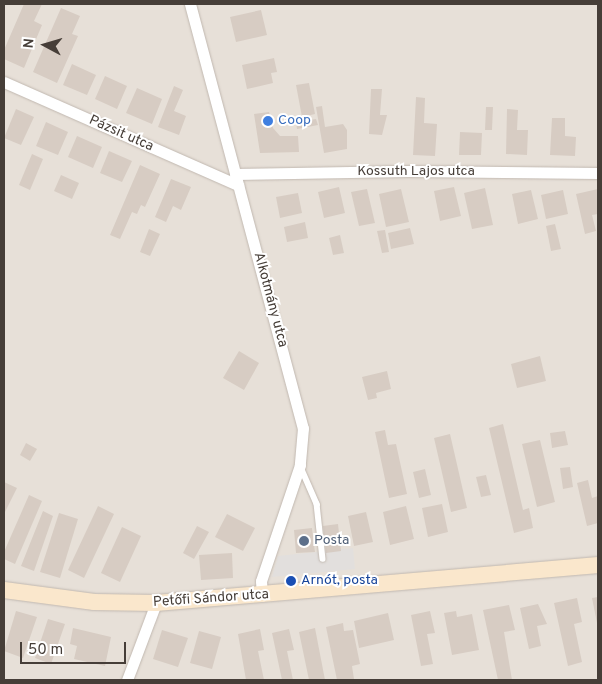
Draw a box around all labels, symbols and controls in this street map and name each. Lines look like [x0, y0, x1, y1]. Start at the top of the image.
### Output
north arrow [20, 20, 70, 70]
text: N [21, 37, 39, 49]
street label: Pázsit utca [86, 112, 156, 156]
place label: Coop [278, 113, 311, 129]
marker: Coop [262, 115, 274, 127]
street label: Kossuth Lajos utca [357, 164, 475, 180]
street label: Alkotmány utca [249, 251, 291, 349]
place label: Posta [314, 533, 349, 549]
marker: Posta [298, 535, 310, 547]
place label: Arnót, posta [301, 573, 378, 589]
marker: Arnót, posta [285, 575, 297, 587]
street label: Petőfi Sándor utca [153, 587, 269, 611]
scale bar [22, 632, 129, 664]
text: 50 m [28, 641, 63, 660]

